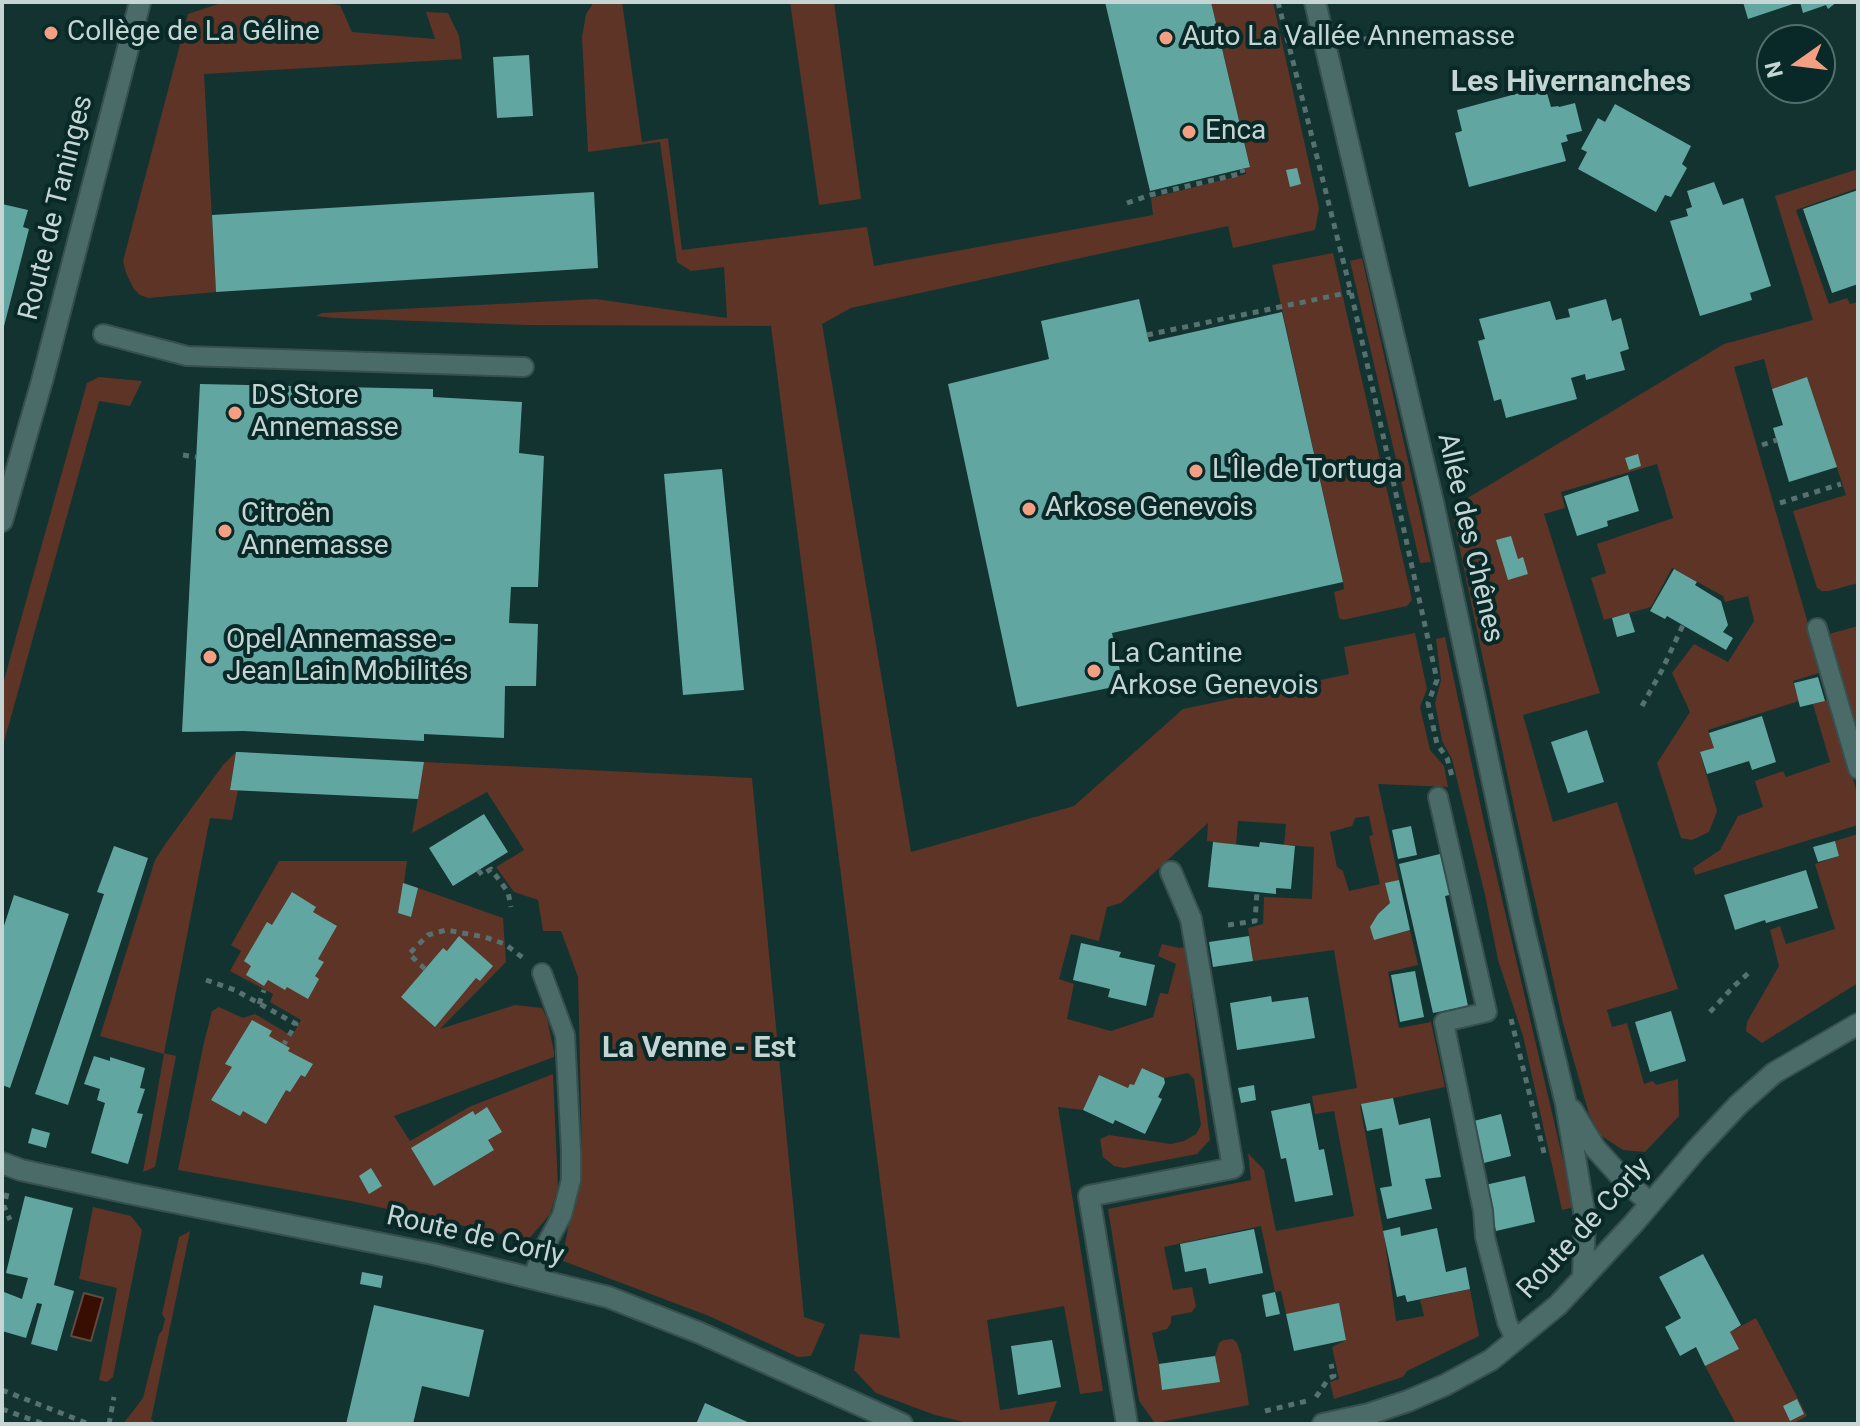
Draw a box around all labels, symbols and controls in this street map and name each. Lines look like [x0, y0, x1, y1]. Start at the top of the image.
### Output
place label: Collège de La Géline [67, 16, 320, 50]
place label: Auto La Vallée Annemasse [1182, 21, 1515, 55]
marker: Collège de La Géline [42, 24, 60, 42]
north arrow [1756, 24, 1836, 104]
marker: Auto La Vallée Annemasse [1157, 29, 1175, 47]
text: N [1760, 59, 1788, 80]
district label: Les Hivernanches [1451, 65, 1691, 101]
street label: Route de Taninges [13, 92, 101, 324]
place label: Enca [1205, 115, 1266, 149]
marker: Enca [1180, 123, 1198, 141]
place label: DS Store Annemasse [251, 380, 399, 446]
marker: DS Store Annemasse [226, 404, 244, 422]
street label: Allée des Chênes [1429, 430, 1509, 646]
place label: L'Île de Tortuga [1212, 454, 1403, 488]
marker: L'Île de Tortuga [1187, 462, 1205, 480]
place label: Arkose Genevois [1045, 492, 1254, 526]
place label: Citroën Annemasse [241, 498, 389, 564]
marker: Arkose Genevois [1020, 500, 1038, 518]
marker: Citroën Annemasse [216, 522, 234, 540]
place label: Opel Annemasse - Jean Lain Mobilités [226, 624, 468, 690]
place label: La Cantine Arkose Genevois [1110, 638, 1319, 704]
marker: Opel Annemasse - Jean Lain Mobilités [201, 648, 219, 666]
marker: La Cantine Arkose Genevois [1085, 662, 1103, 680]
district label: La Venne - Est [602, 1031, 796, 1067]
street label: Route de Corly [1511, 1151, 1659, 1307]
street label: Route de Corly [383, 1200, 567, 1274]

